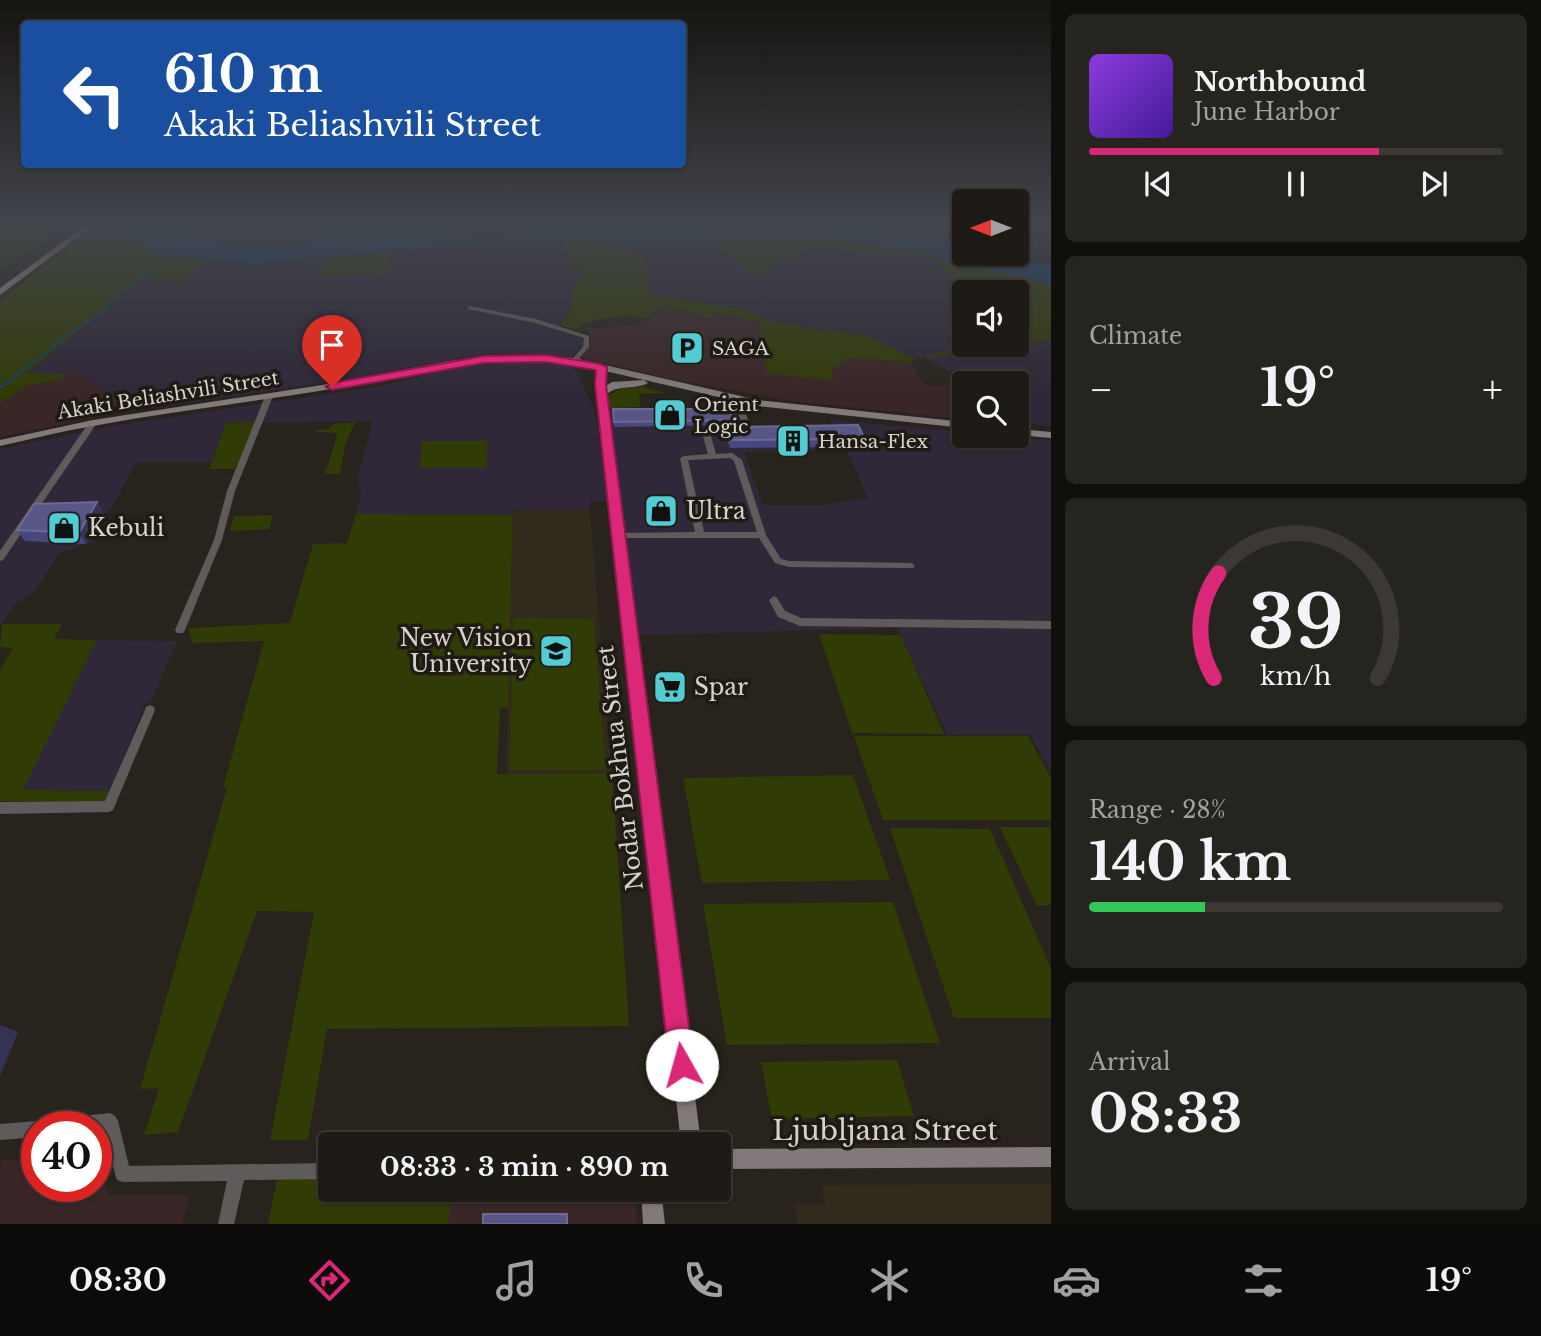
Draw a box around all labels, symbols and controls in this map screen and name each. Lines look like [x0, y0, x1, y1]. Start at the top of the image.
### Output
text: 610 m [164, 44, 323, 105]
icon: left [49, 49, 140, 140]
text: Northbound [1194, 66, 1366, 98]
text: June Harbor [1194, 98, 1340, 126]
text: Akaki Beliashvili Street [164, 105, 541, 145]
icon: previous [1139, 165, 1177, 203]
icon: pause [1277, 165, 1315, 203]
icon: next [1415, 165, 1453, 203]
north arrow [952, 189, 1029, 266]
map controls [952, 189, 1029, 448]
button: sound [952, 280, 1029, 357]
pin [302, 315, 362, 387]
text: Climate [1089, 322, 1182, 350]
icon: arrive [313, 326, 351, 364]
parking icon: SAGA [668, 329, 706, 367]
place label: SAGA [712, 337, 770, 360]
text: 19° [1260, 356, 1335, 420]
street label: Akaki Beliashvili Street [55, 366, 281, 424]
text: − [1089, 366, 1113, 413]
text: + [1482, 366, 1503, 413]
button: search [952, 371, 1029, 448]
place label: Orient Logic [694, 393, 759, 438]
shop icon: Orient Logic [651, 396, 689, 434]
building icon: Hansa-Flex [774, 422, 812, 460]
place label: Hansa-Flex [818, 430, 929, 453]
shop icon: Ultra [642, 492, 680, 530]
place label: Ultra [686, 497, 746, 525]
shop icon: Kebuli [45, 509, 83, 547]
place label: Kebuli [88, 514, 165, 542]
text: 39 [1248, 577, 1344, 668]
place label: New Vision University [400, 624, 532, 678]
school or university icon: New Vision University [537, 632, 575, 670]
street label: Nodar Bokhua Street [591, 644, 649, 892]
text: km/h [1261, 661, 1331, 692]
supermarket icon: Spar [651, 668, 689, 706]
place label: Spar [694, 673, 748, 701]
text: Range · 28% [1089, 796, 1226, 824]
text: 140 km [1089, 830, 1291, 894]
position arrow [645, 1028, 719, 1102]
text: Arrival [1089, 1048, 1170, 1076]
text: 08:33 [1089, 1082, 1242, 1146]
speed limit sign: 40 [21, 1111, 112, 1202]
street label: Ljubljana Street [772, 1113, 998, 1148]
text: 08:33 · 3 min · 890 m [380, 1151, 669, 1183]
icon: directions [305, 1256, 354, 1305]
icon: music [492, 1256, 541, 1305]
icon: phone [679, 1256, 728, 1305]
icon: climate [865, 1256, 914, 1305]
icon: car [1052, 1256, 1101, 1305]
icon: filters [1239, 1256, 1288, 1305]
text: 08:30 [69, 1260, 167, 1300]
text: 19° [1426, 1260, 1472, 1300]

